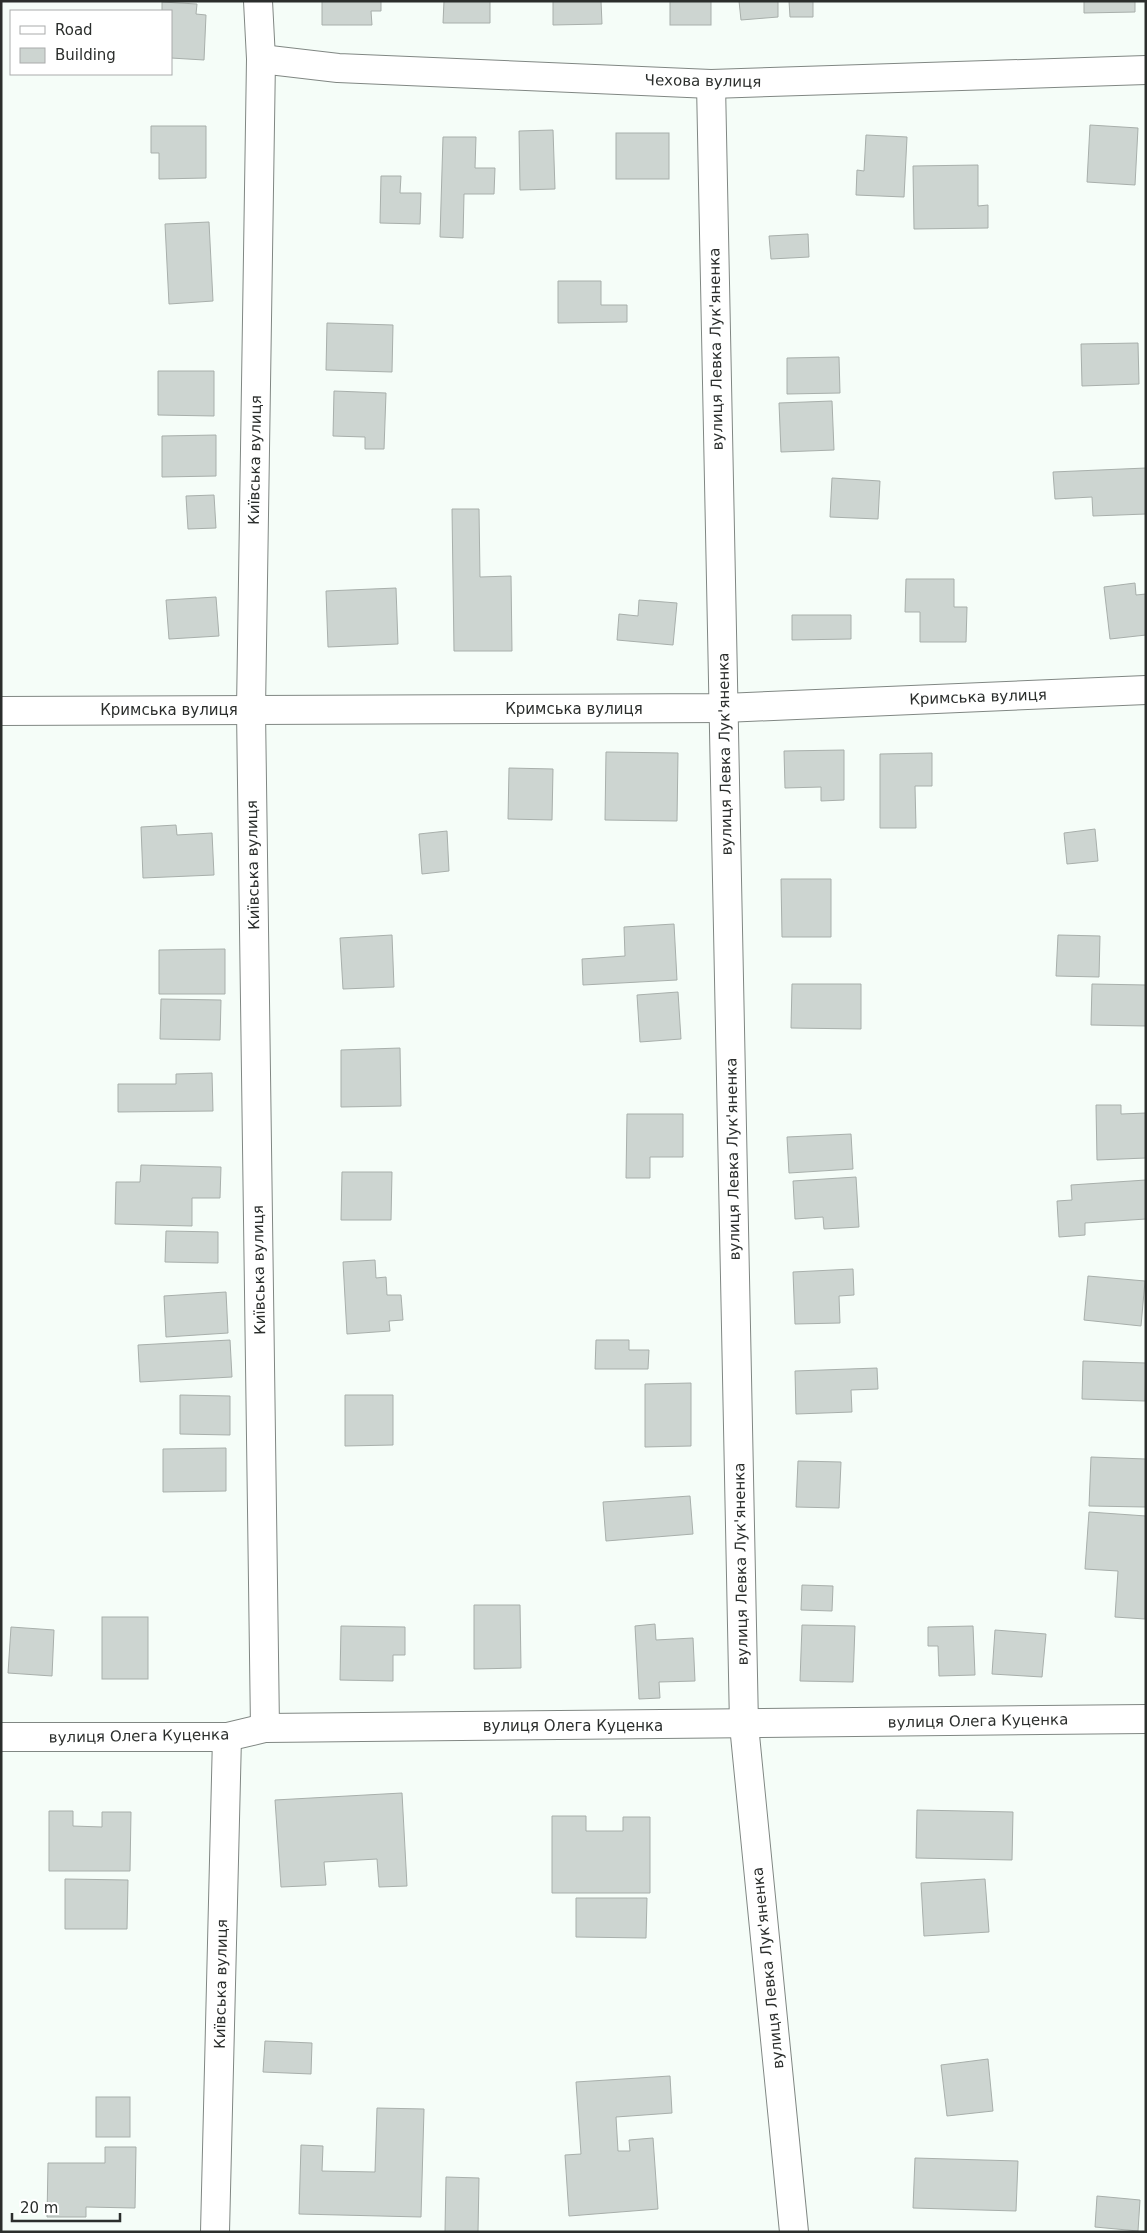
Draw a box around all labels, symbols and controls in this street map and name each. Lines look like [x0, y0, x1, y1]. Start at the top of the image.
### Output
legend [10, 10, 172, 75]
text: Road [55, 21, 93, 39]
text: Building [55, 46, 116, 64]
street label: Чехова вулиця [645, 71, 761, 91]
street label: вулиця Левка Лук'яненка [705, 247, 727, 451]
street label: Київська вулиця [245, 395, 265, 525]
street label: вулиця Левка Лук'яненка [714, 652, 736, 856]
street label: Кримська вулиця [909, 686, 1047, 708]
street label: Кримська вулиця [505, 700, 643, 718]
street label: Кримська вулиця [100, 701, 238, 719]
street label: Київська вулиця [243, 800, 263, 930]
street label: вулиця Левка Лук'яненка [722, 1057, 744, 1261]
street label: Київська вулиця [249, 1205, 269, 1335]
street label: вулиця Левка Лук'яненка [730, 1462, 752, 1666]
street label: вулиця Олега Куценка [888, 1710, 1068, 1732]
street label: вулиця Олега Куценка [483, 1717, 663, 1735]
street label: вулиця Олега Куценка [49, 1725, 229, 1747]
street label: вулиця Левка Лук'яненка [748, 1866, 788, 2070]
street label: Київська вулиця [211, 1919, 231, 2049]
scale bar [12, 2190, 120, 2222]
text: 20 m [20, 2199, 58, 2217]

